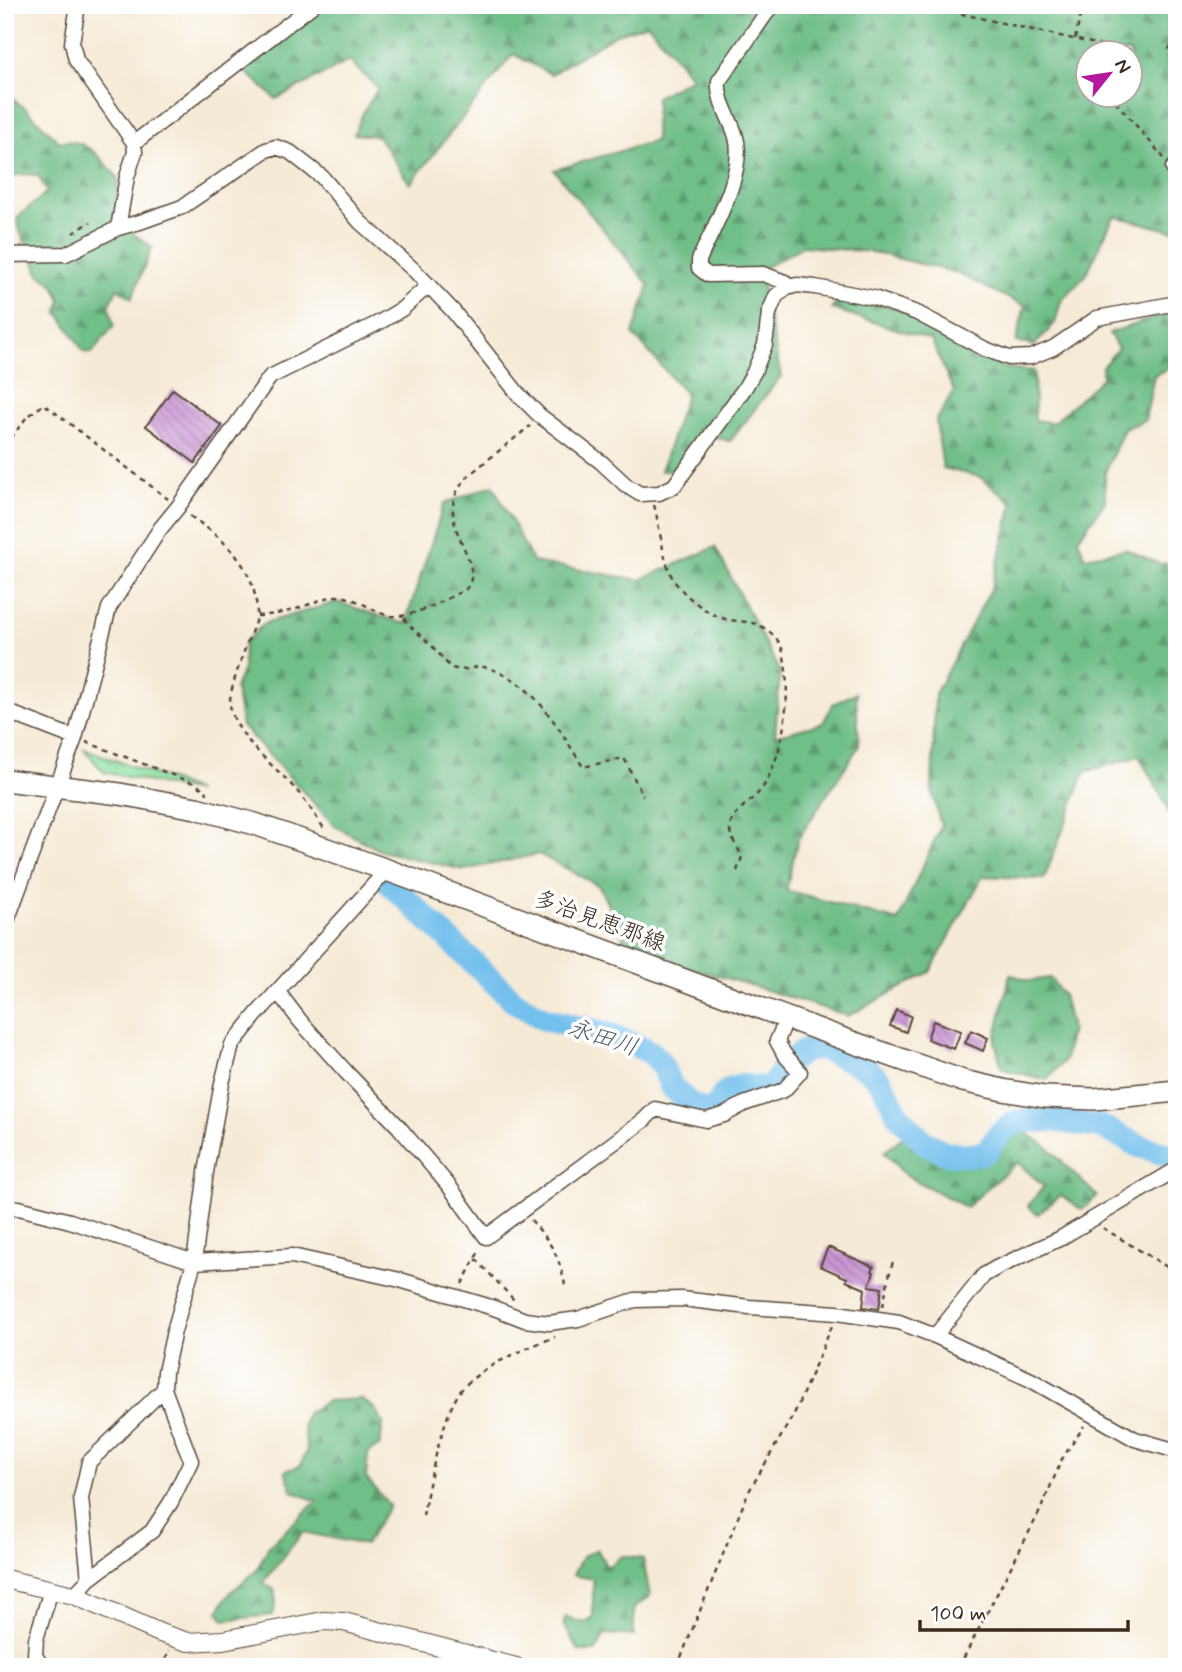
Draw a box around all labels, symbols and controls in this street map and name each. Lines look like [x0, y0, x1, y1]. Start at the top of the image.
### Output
north arrow [1074, 38, 1144, 108]
text: N [1108, 55, 1136, 78]
street label: 多治見恵那線 [529, 884, 669, 960]
water label: 永田川 [564, 1013, 642, 1064]
scale bar [920, 1588, 1128, 1632]
text: 100 m [930, 1600, 986, 1628]

